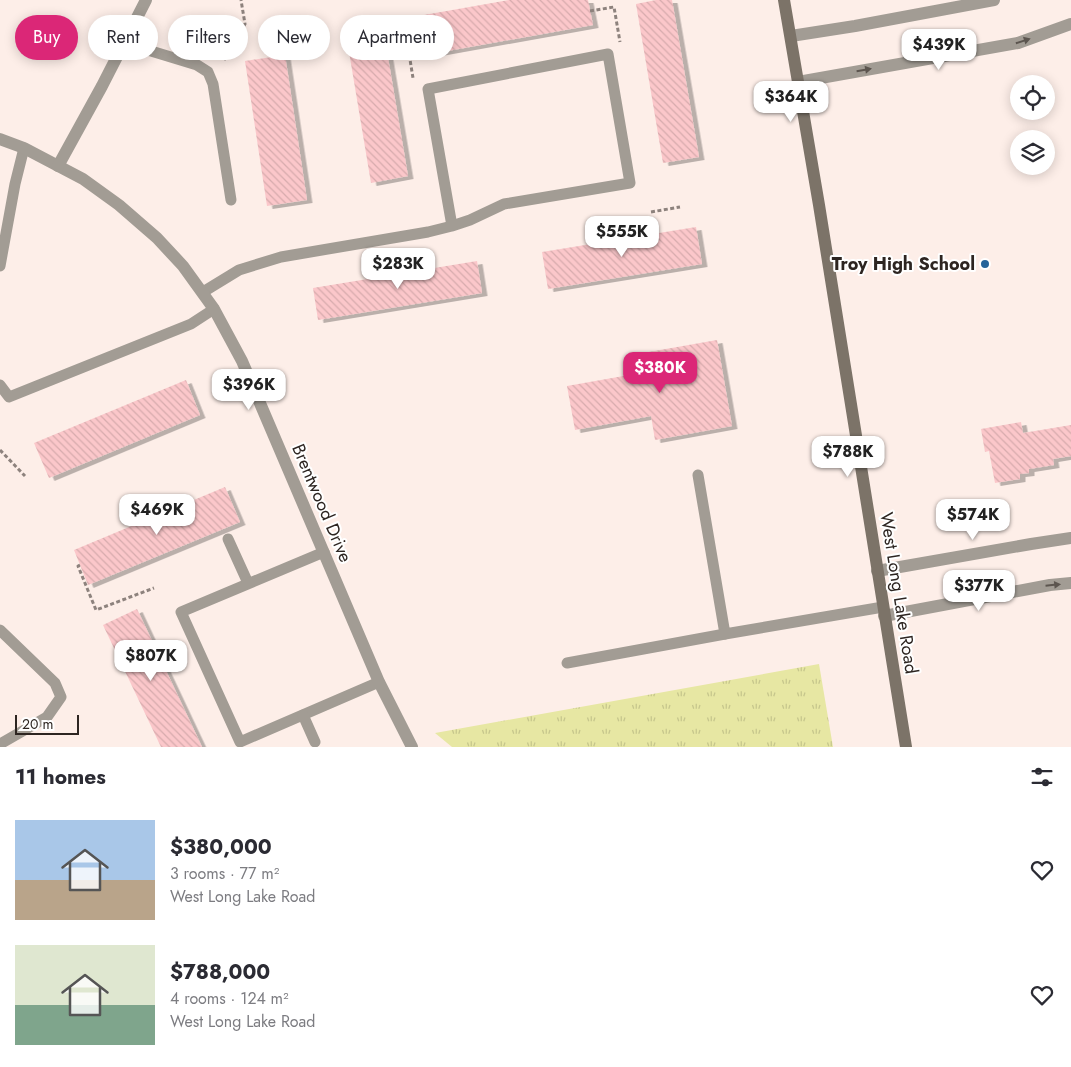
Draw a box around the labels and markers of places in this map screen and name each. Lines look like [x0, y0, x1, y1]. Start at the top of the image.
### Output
pin: $439K [904, 28, 974, 71]
pin: $364K [756, 80, 826, 123]
pin: $555K [587, 216, 657, 258]
pin: $283K [363, 248, 433, 290]
place label: Troy High School [832, 251, 975, 277]
marker: Troy High School [979, 258, 991, 270]
pin: $380K [625, 352, 695, 394]
pin: $396K [214, 368, 284, 411]
pin: $788K [813, 436, 883, 478]
pin: $469K [122, 494, 192, 536]
pin: $574K [938, 498, 1008, 541]
pin: $377K [944, 570, 1014, 612]
pin: $807K [116, 640, 186, 682]

